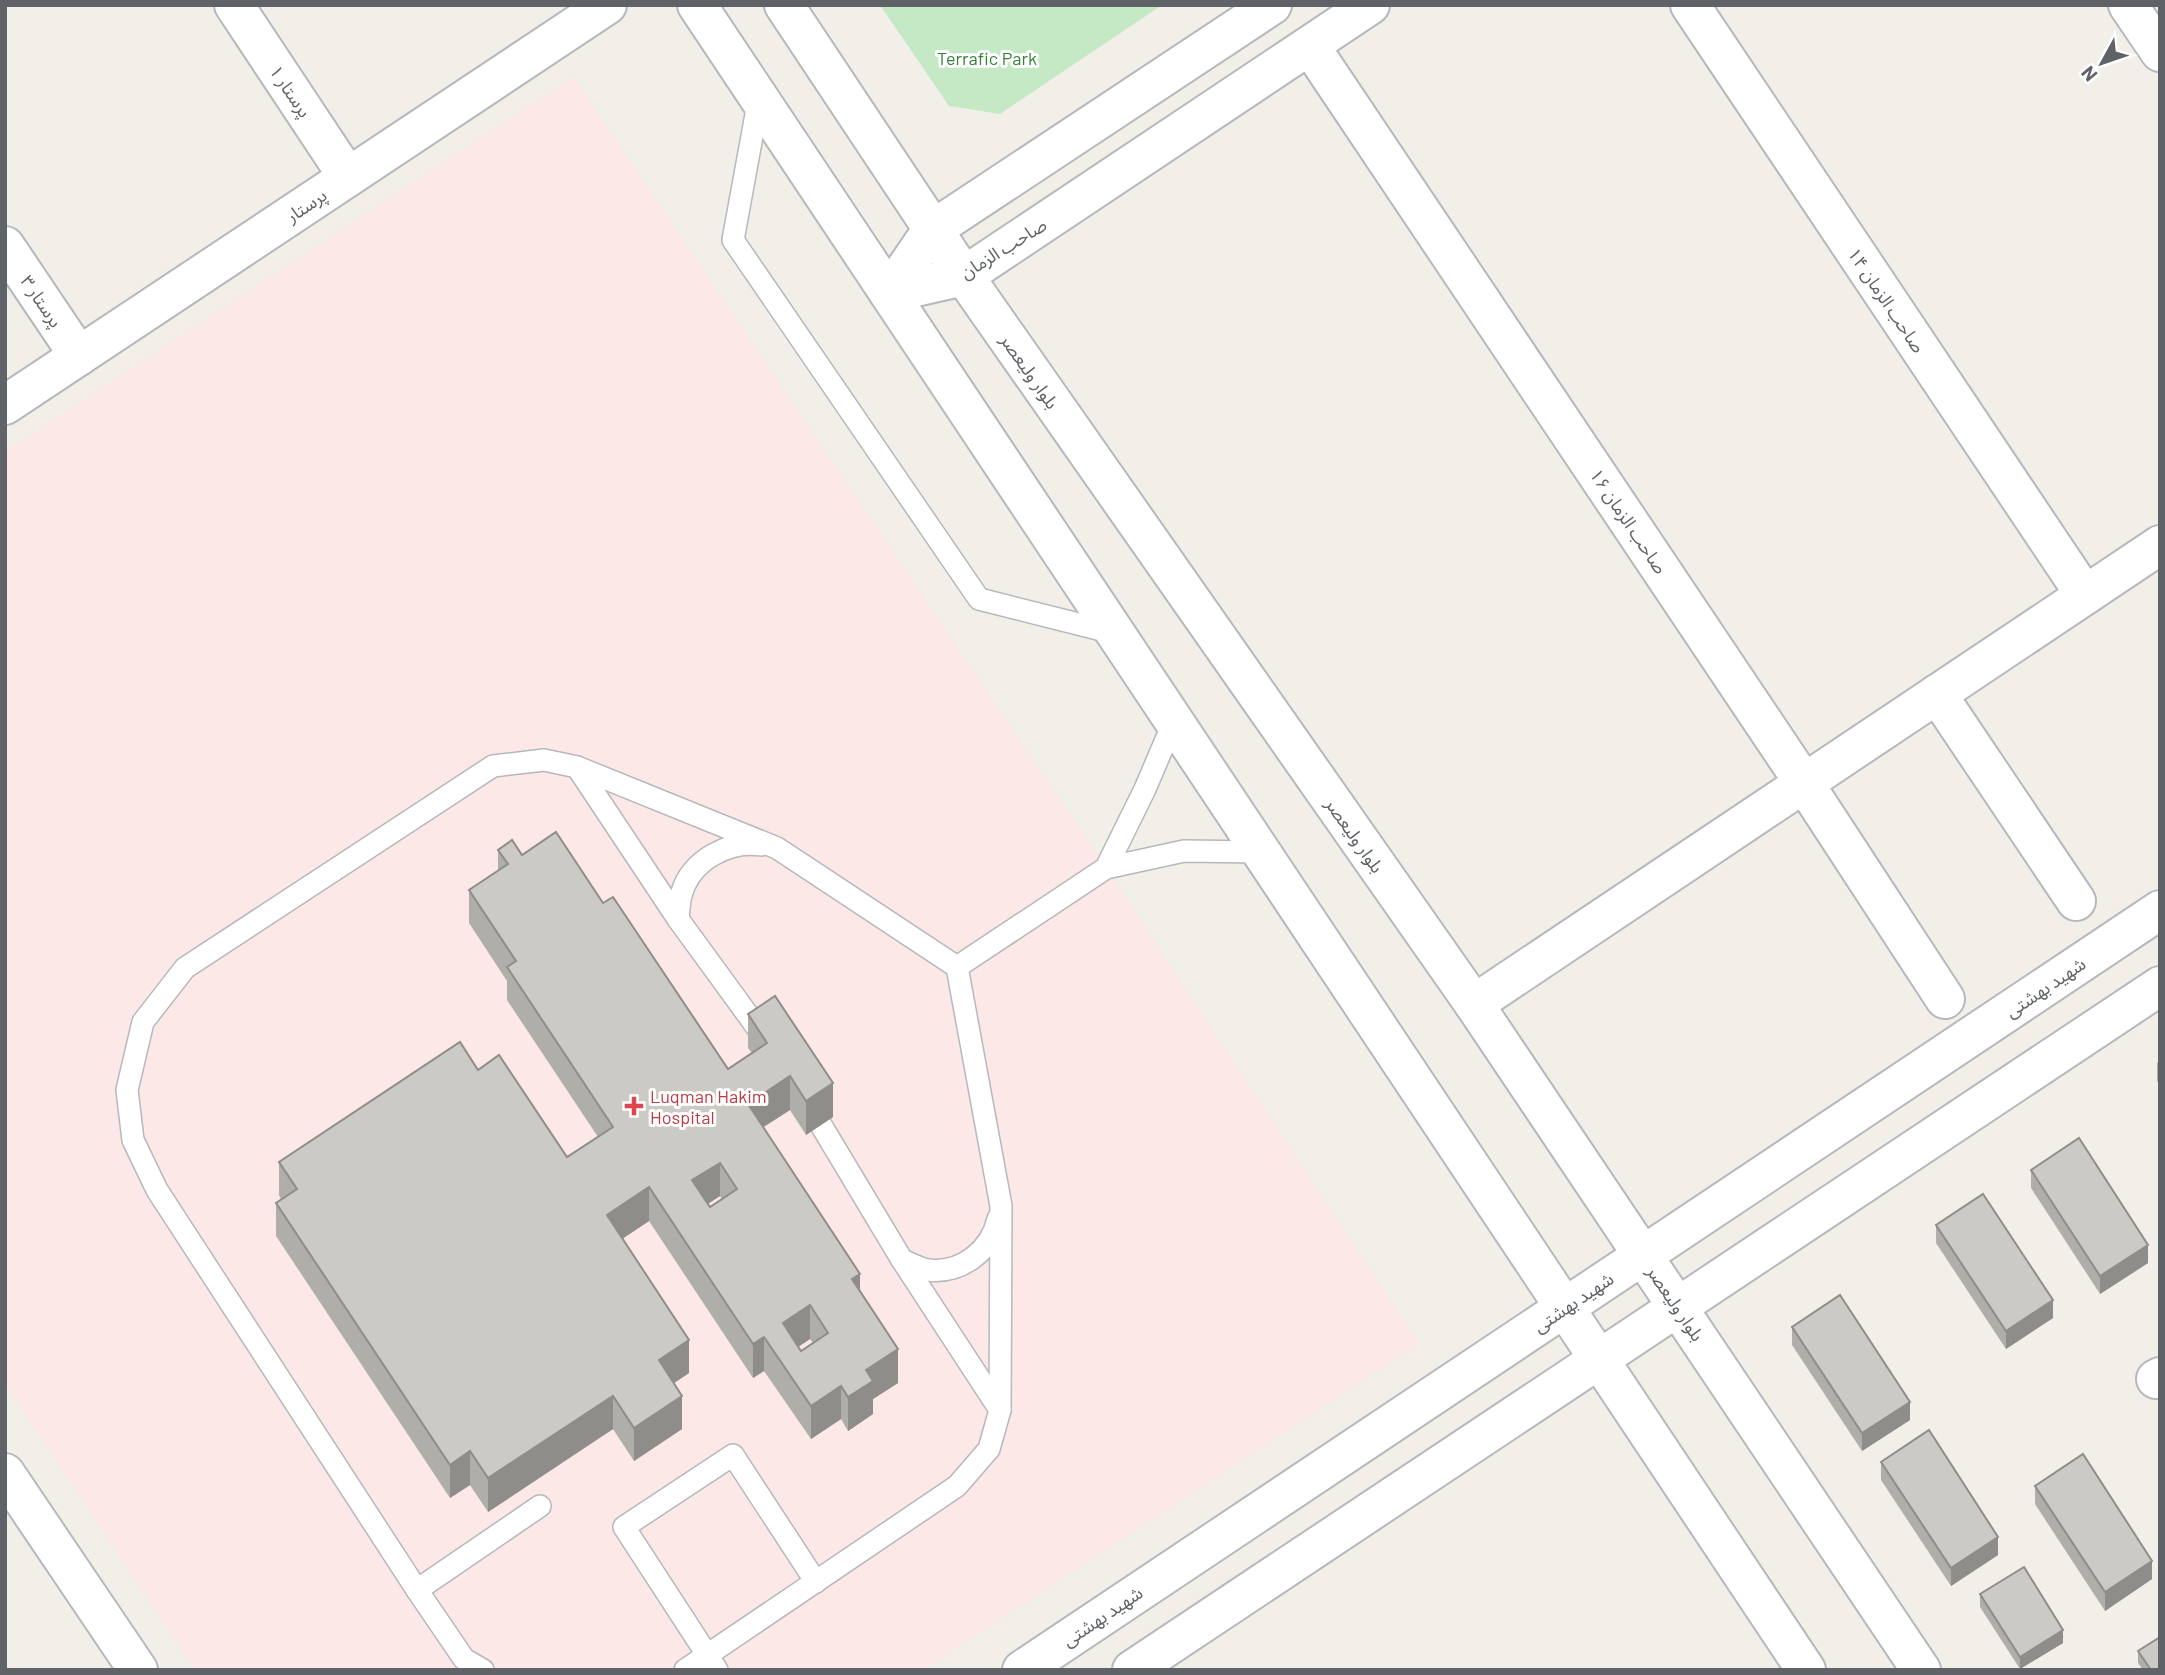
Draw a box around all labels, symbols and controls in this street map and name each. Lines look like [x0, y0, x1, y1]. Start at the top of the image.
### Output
north arrow [2067, 28, 2137, 98]
park label: Terrafic Park [937, 47, 1037, 69]
street label: پرستار ۱ [265, 61, 316, 122]
text: N [2076, 62, 2101, 86]
street label: پرستار [281, 183, 331, 228]
street label: صاحب الزمان [956, 213, 1051, 284]
street label: صاحب الزمان ۱۴ [1843, 243, 1930, 357]
street label: پرستار ۳ [16, 271, 67, 332]
street label: بلوار ولیعصر [995, 329, 1064, 413]
street label: صاحب الزمان ۱۶ [1585, 464, 1672, 578]
street label: بلوار ولیعصر [1320, 793, 1389, 877]
street label: شهید بهشتی [2001, 952, 2090, 1023]
place label: Luqman Hakim Hospital [650, 1085, 767, 1128]
marker: Luqman Hakim Hospital [624, 1096, 644, 1116]
street label: بلوار ولیعصر [1641, 1260, 1709, 1345]
street label: شهید بهشتی [1529, 1267, 1618, 1338]
street label: شهید بهشتی [1058, 1581, 1147, 1652]

